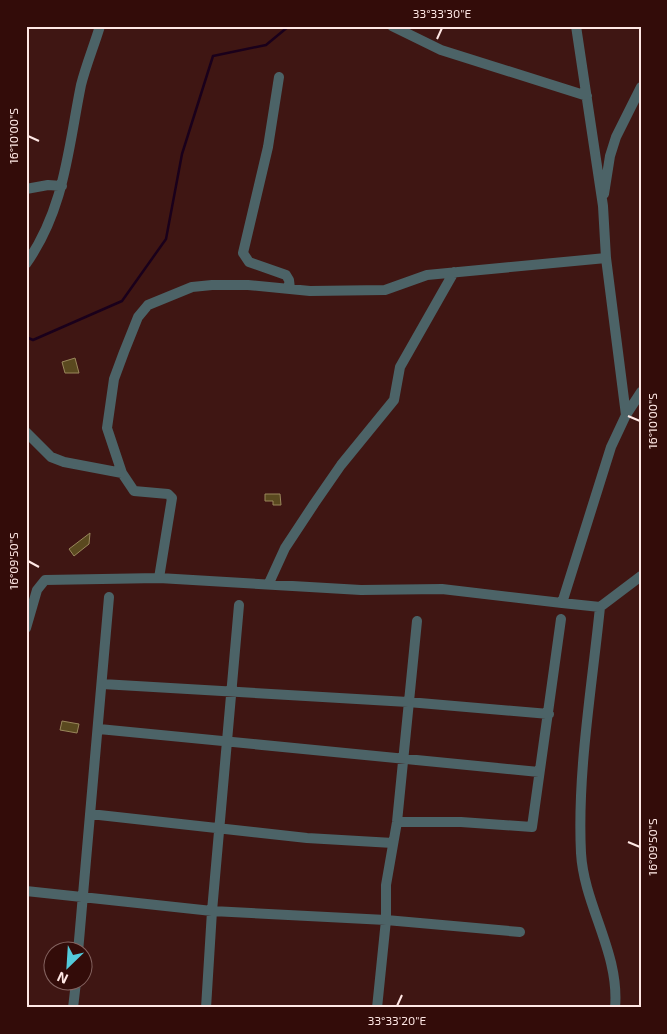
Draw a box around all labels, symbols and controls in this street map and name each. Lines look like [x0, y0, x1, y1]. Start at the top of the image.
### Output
text: 33°33'30"E [413, 6, 471, 20]
text: 16°10'00"S [6, 108, 20, 164]
text: 16°10'00"S [645, 393, 659, 449]
text: 16°09'50"S [6, 532, 20, 590]
text: 16°09'50"S [645, 818, 659, 876]
north arrow [42, 942, 92, 992]
text: N [54, 968, 70, 988]
text: 33°33'20"E [368, 1013, 427, 1027]

